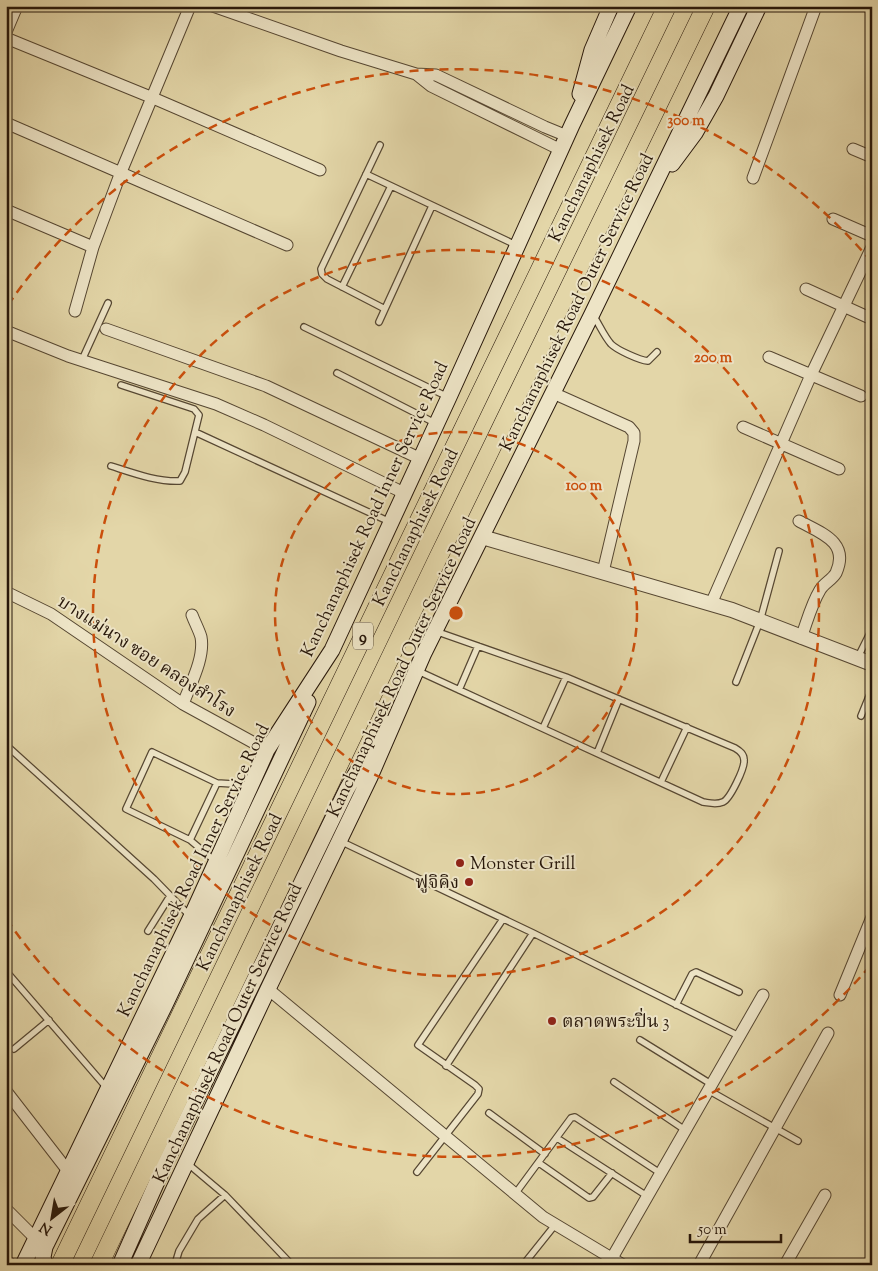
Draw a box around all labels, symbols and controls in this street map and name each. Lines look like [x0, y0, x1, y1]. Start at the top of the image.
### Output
street label: Kanchanaphisek Road [543, 81, 642, 247]
text: 300 m [667, 111, 705, 132]
street label: Kanchanaphisek Road Outer Service Road [494, 150, 661, 456]
text: 200 m [694, 348, 733, 369]
street label: Kanchanaphisek Road Inner Service Road [296, 358, 452, 660]
street label: Kanchanaphisek Road [367, 445, 463, 609]
text: 100 m [566, 476, 603, 497]
street label: Kanchanaphisek Road Outer Service Road [322, 514, 484, 822]
street label: บางแม่นาง ซอย คลองสำโรง [52, 589, 241, 725]
centre of rings [447, 604, 465, 622]
road number: 9 [353, 622, 373, 650]
street label: Kanchanaphisek Road Inner Service Road [112, 720, 274, 1020]
street label: Kanchanaphisek Road [191, 810, 287, 974]
place label: Monster Grill [470, 852, 576, 878]
marker: Monster Grill [454, 857, 466, 869]
place label: ฟูจิคิง [415, 871, 459, 897]
marker: ฟูจิคิง [463, 876, 475, 888]
street label: Kanchanaphisek Road Outer Service Road [148, 880, 310, 1188]
place label: ตลาดพระปิ่น 3 [562, 1007, 670, 1036]
marker: ตลาดพระปิ่น 3 [546, 1015, 558, 1027]
north arrow [28, 1194, 78, 1244]
scale bar [690, 1211, 782, 1243]
text: N [36, 1216, 56, 1239]
text: 50 m [697, 1220, 727, 1241]

